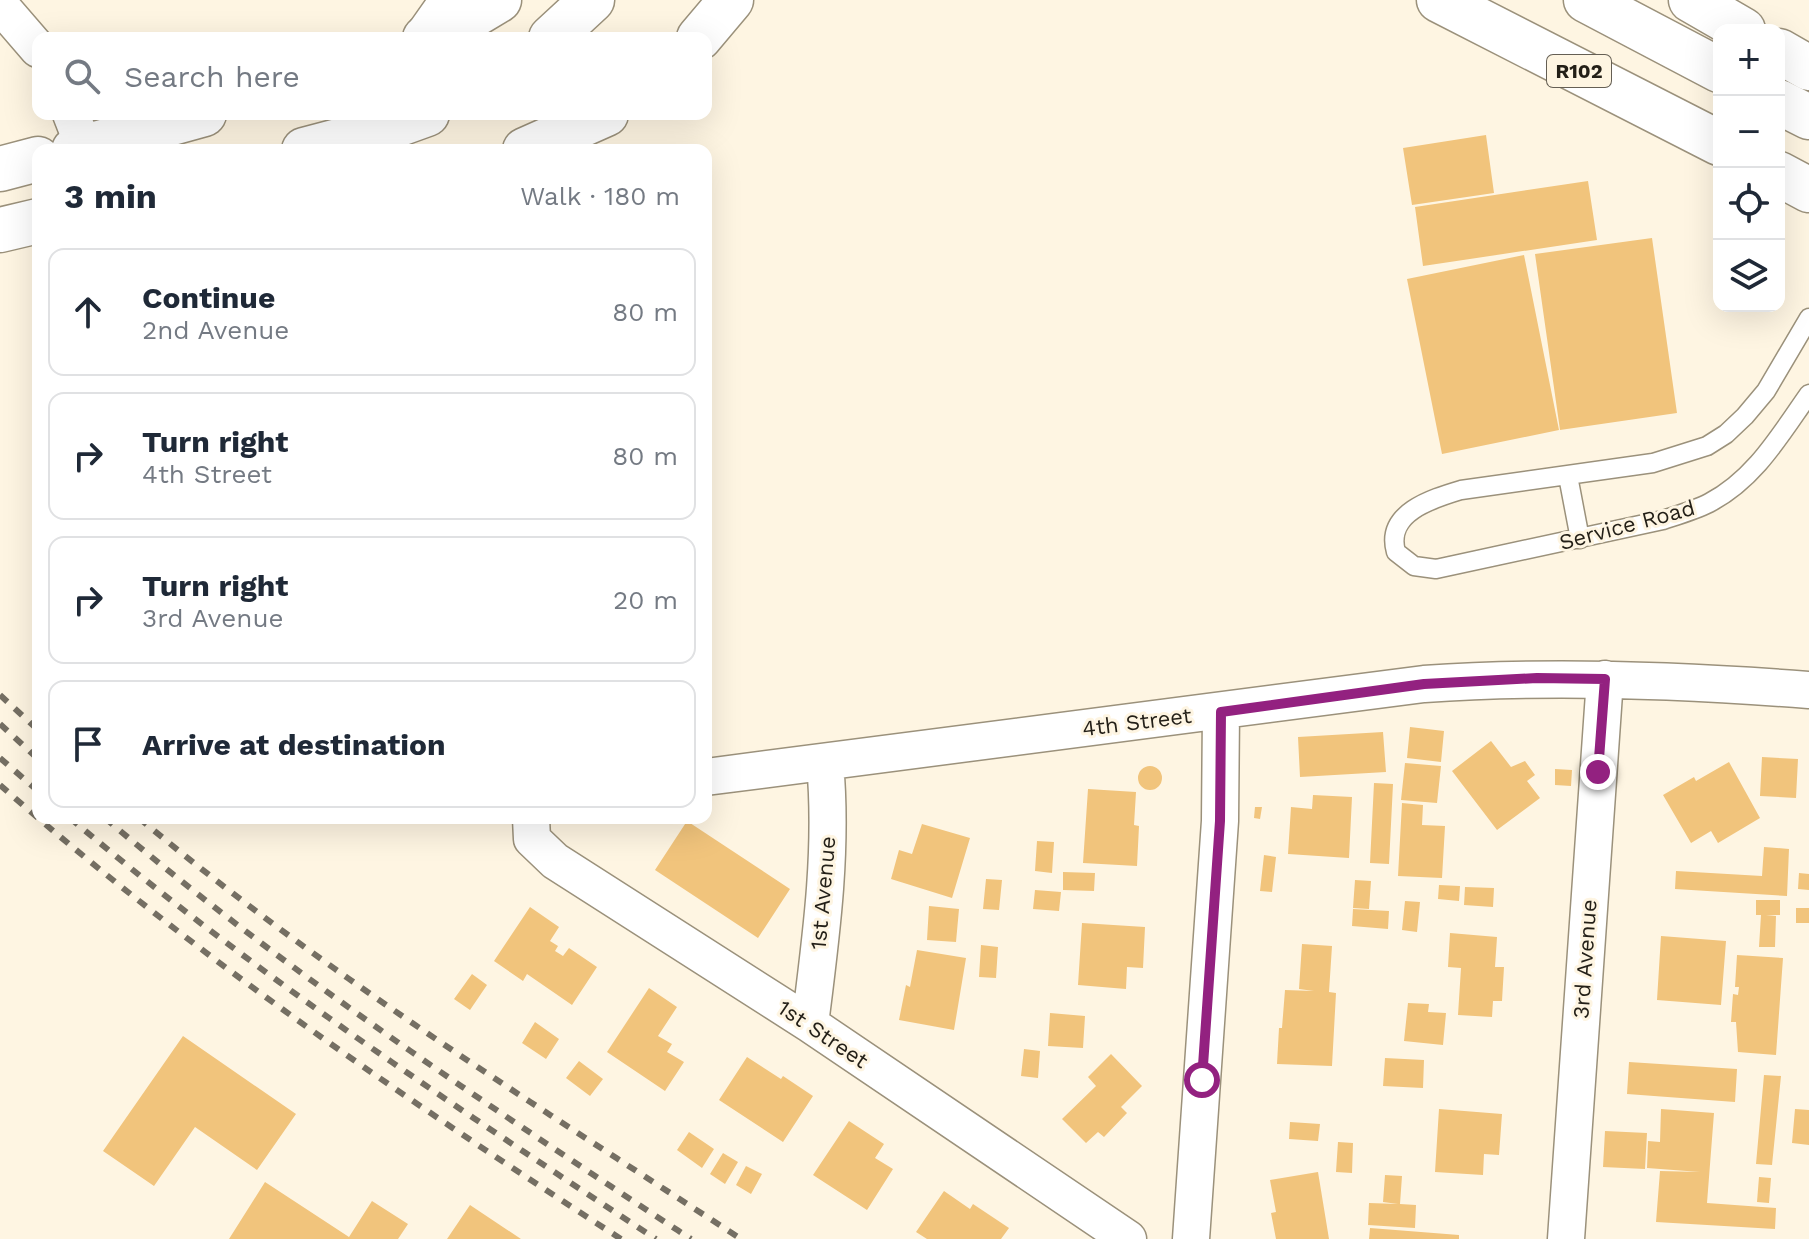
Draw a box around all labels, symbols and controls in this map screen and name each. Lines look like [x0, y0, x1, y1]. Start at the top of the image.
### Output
map controls [1713, 24, 1785, 312]
button: + [1713, 24, 1785, 96]
search box [32, 32, 712, 120]
icon: search [60, 54, 104, 98]
road number: R102 [1547, 55, 1611, 87]
text: Search here [124, 59, 300, 94]
button: − [1713, 96, 1785, 168]
button: locate [1713, 168, 1785, 240]
text: 3 min [64, 176, 157, 216]
text: Walk · 180 m [520, 181, 680, 211]
button: layers [1713, 240, 1785, 312]
text: Continue [142, 280, 275, 315]
icon: ahead [66, 290, 110, 334]
text: 80 m [612, 297, 678, 327]
text: 2nd Avenue [142, 315, 289, 345]
text: Turn right [142, 424, 288, 459]
icon: right [66, 434, 110, 478]
text: 80 m [612, 441, 678, 471]
text: 4th Street [142, 459, 272, 489]
street label: Service Road [1556, 495, 1698, 555]
text: Turn right [142, 568, 288, 603]
icon: right [66, 578, 110, 622]
text: 20 m [613, 585, 678, 615]
text: 3rd Avenue [142, 603, 283, 633]
street label: 4th Street [1081, 703, 1193, 741]
icon: arrive [66, 722, 110, 766]
text: Arrive at destination [142, 727, 446, 762]
route end [1580, 754, 1616, 790]
street label: 1st Avenue [806, 835, 840, 951]
street label: 3rd Avenue [1568, 898, 1602, 1020]
street label: 1st Street [773, 995, 873, 1073]
route start [1184, 1062, 1220, 1098]

